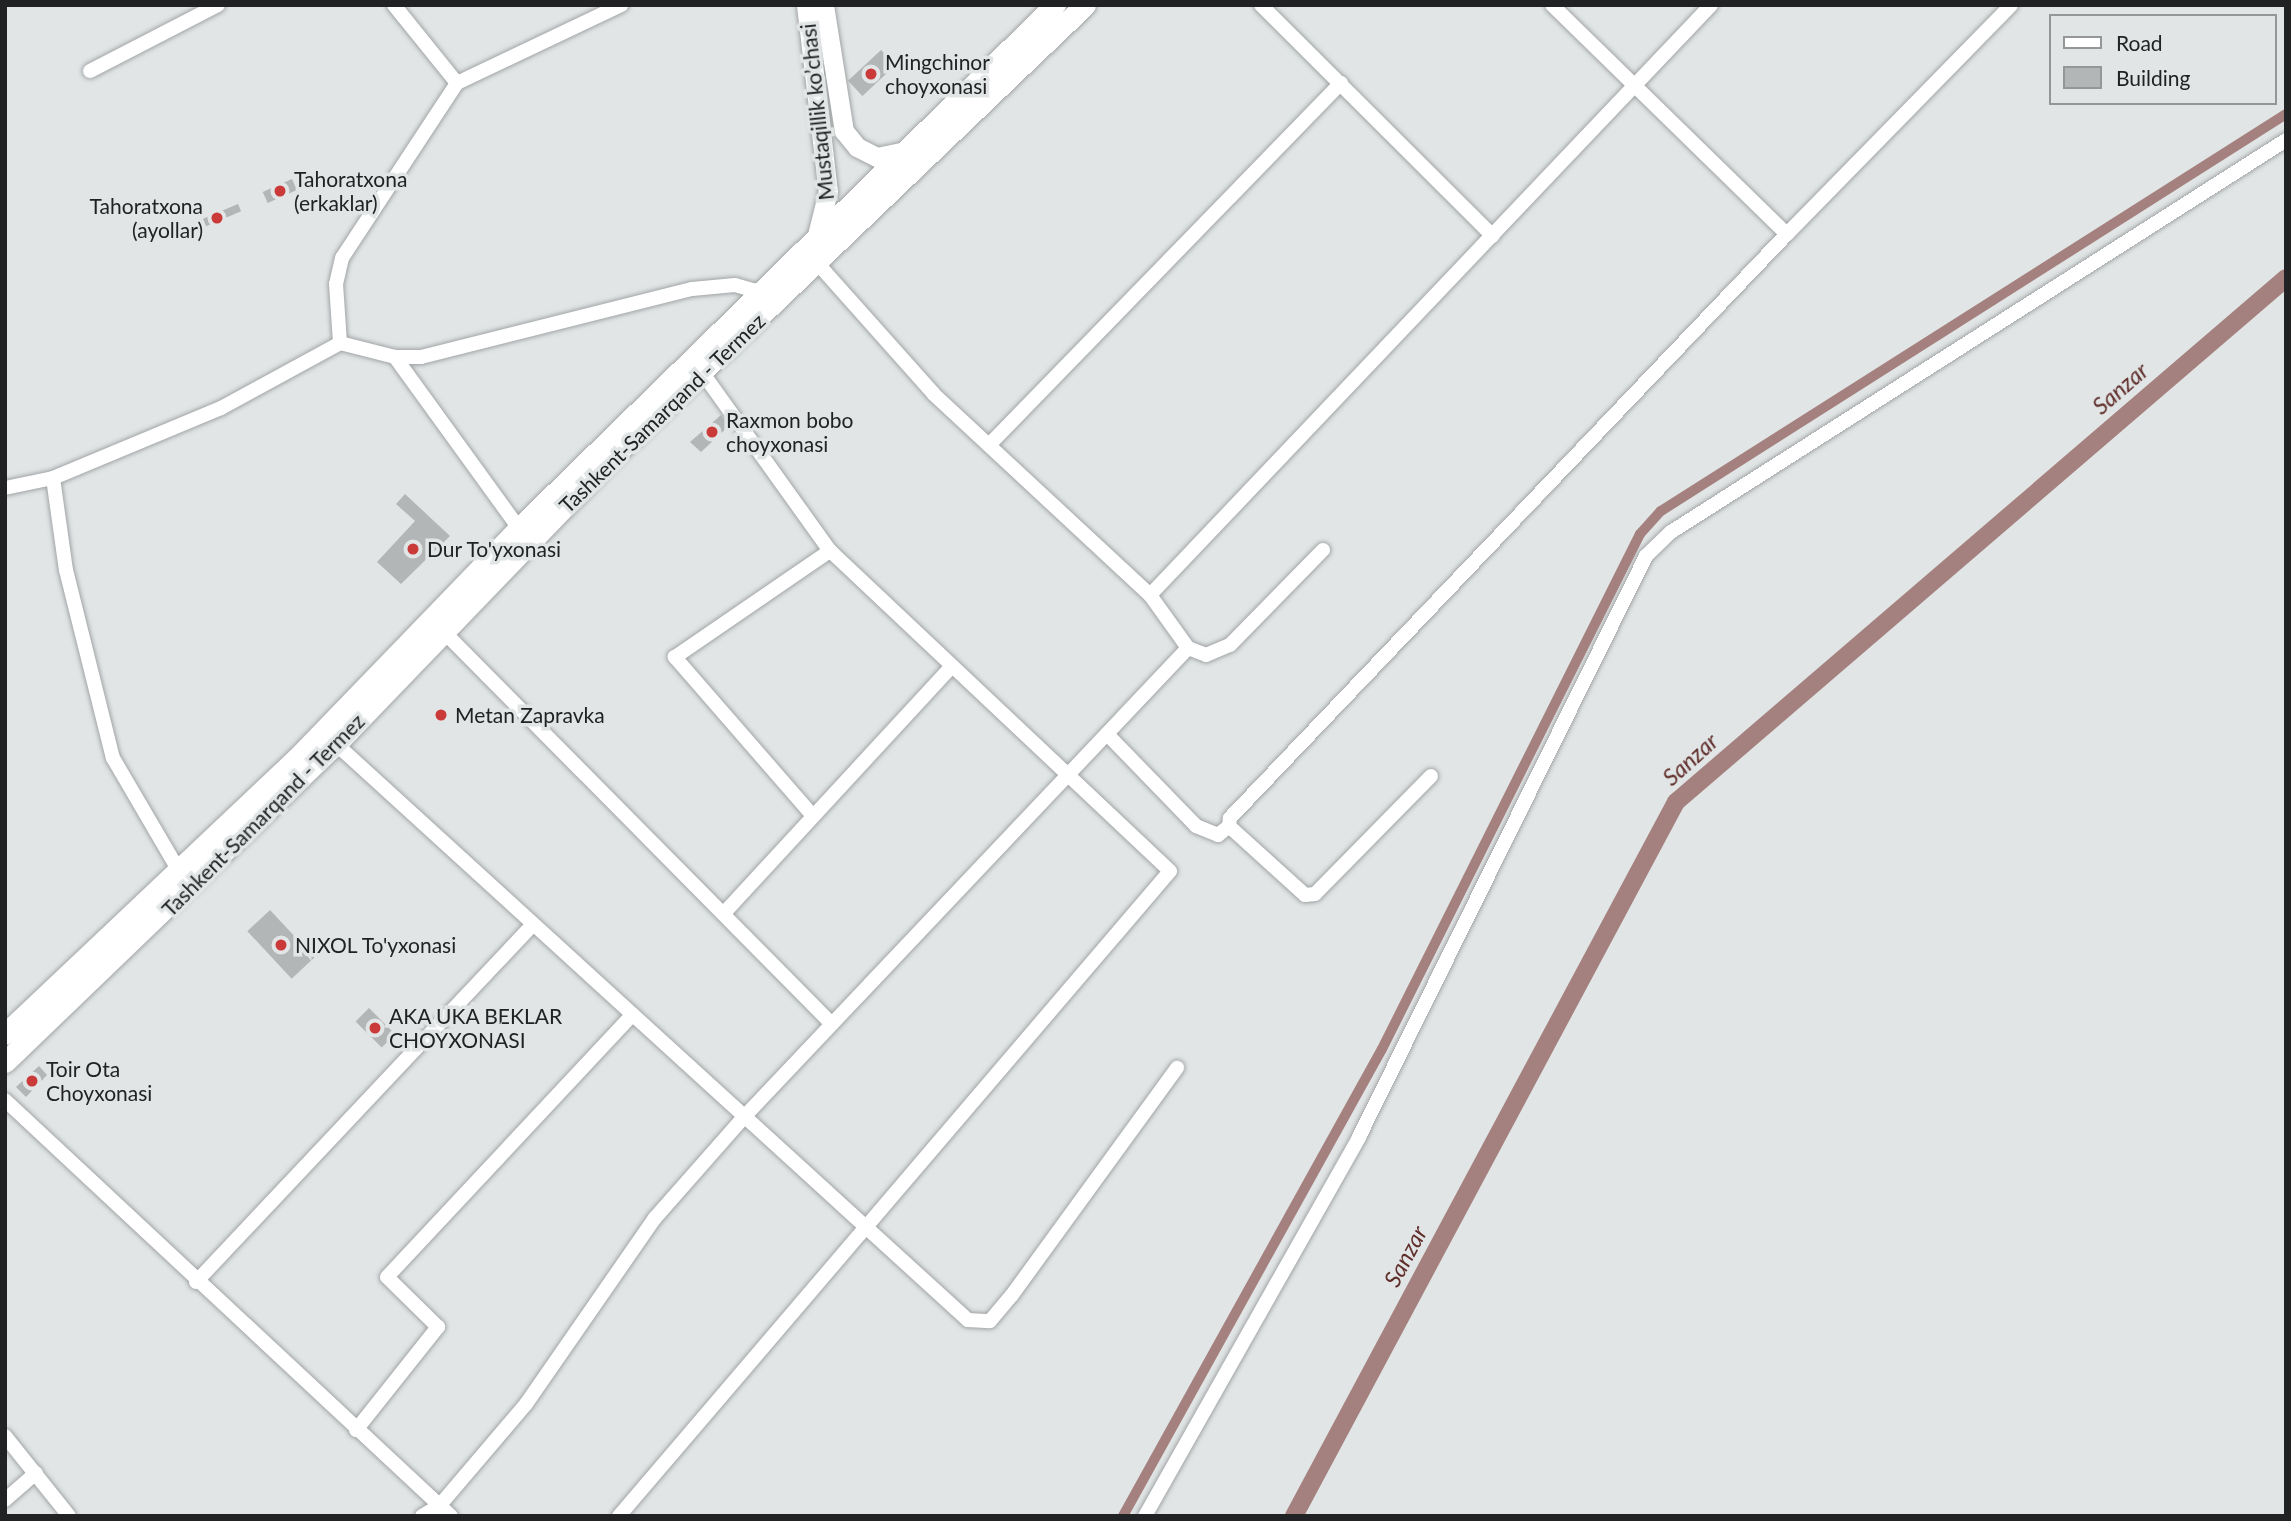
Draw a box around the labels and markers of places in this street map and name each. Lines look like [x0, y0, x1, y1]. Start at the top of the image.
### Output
place label: Mingchinor choyxonasi [885, 49, 990, 99]
marker: Mingchinor choyxonasi [863, 66, 879, 82]
place label: Tahoratxona (erkaklar) [294, 166, 407, 216]
marker: Tahoratxona (erkaklar) [272, 183, 288, 199]
place label: Tahoratxona (ayollar) [90, 193, 203, 243]
marker: Tahoratxona (ayollar) [209, 210, 225, 226]
place label: Raxmon bobo choyxonasi [726, 407, 854, 457]
marker: Raxmon bobo choyxonasi [704, 424, 720, 440]
place label: Dur To'yxonasi [427, 536, 562, 562]
marker: Dur To'yxonasi [405, 541, 421, 557]
place label: Metan Zapravka [455, 702, 605, 728]
marker: Metan Zapravka [433, 707, 449, 723]
place label: NIXOL To'yxonasi [295, 932, 457, 958]
marker: NIXOL To'yxonasi [273, 937, 289, 953]
place label: AKA UKA BEKLAR CHOYXONASI [389, 1003, 563, 1053]
marker: AKA UKA BEKLAR CHOYXONASI [367, 1020, 383, 1036]
place label: Toir Ota Choyxonasi [46, 1056, 152, 1106]
marker: Toir Ota Choyxonasi [24, 1073, 40, 1089]

